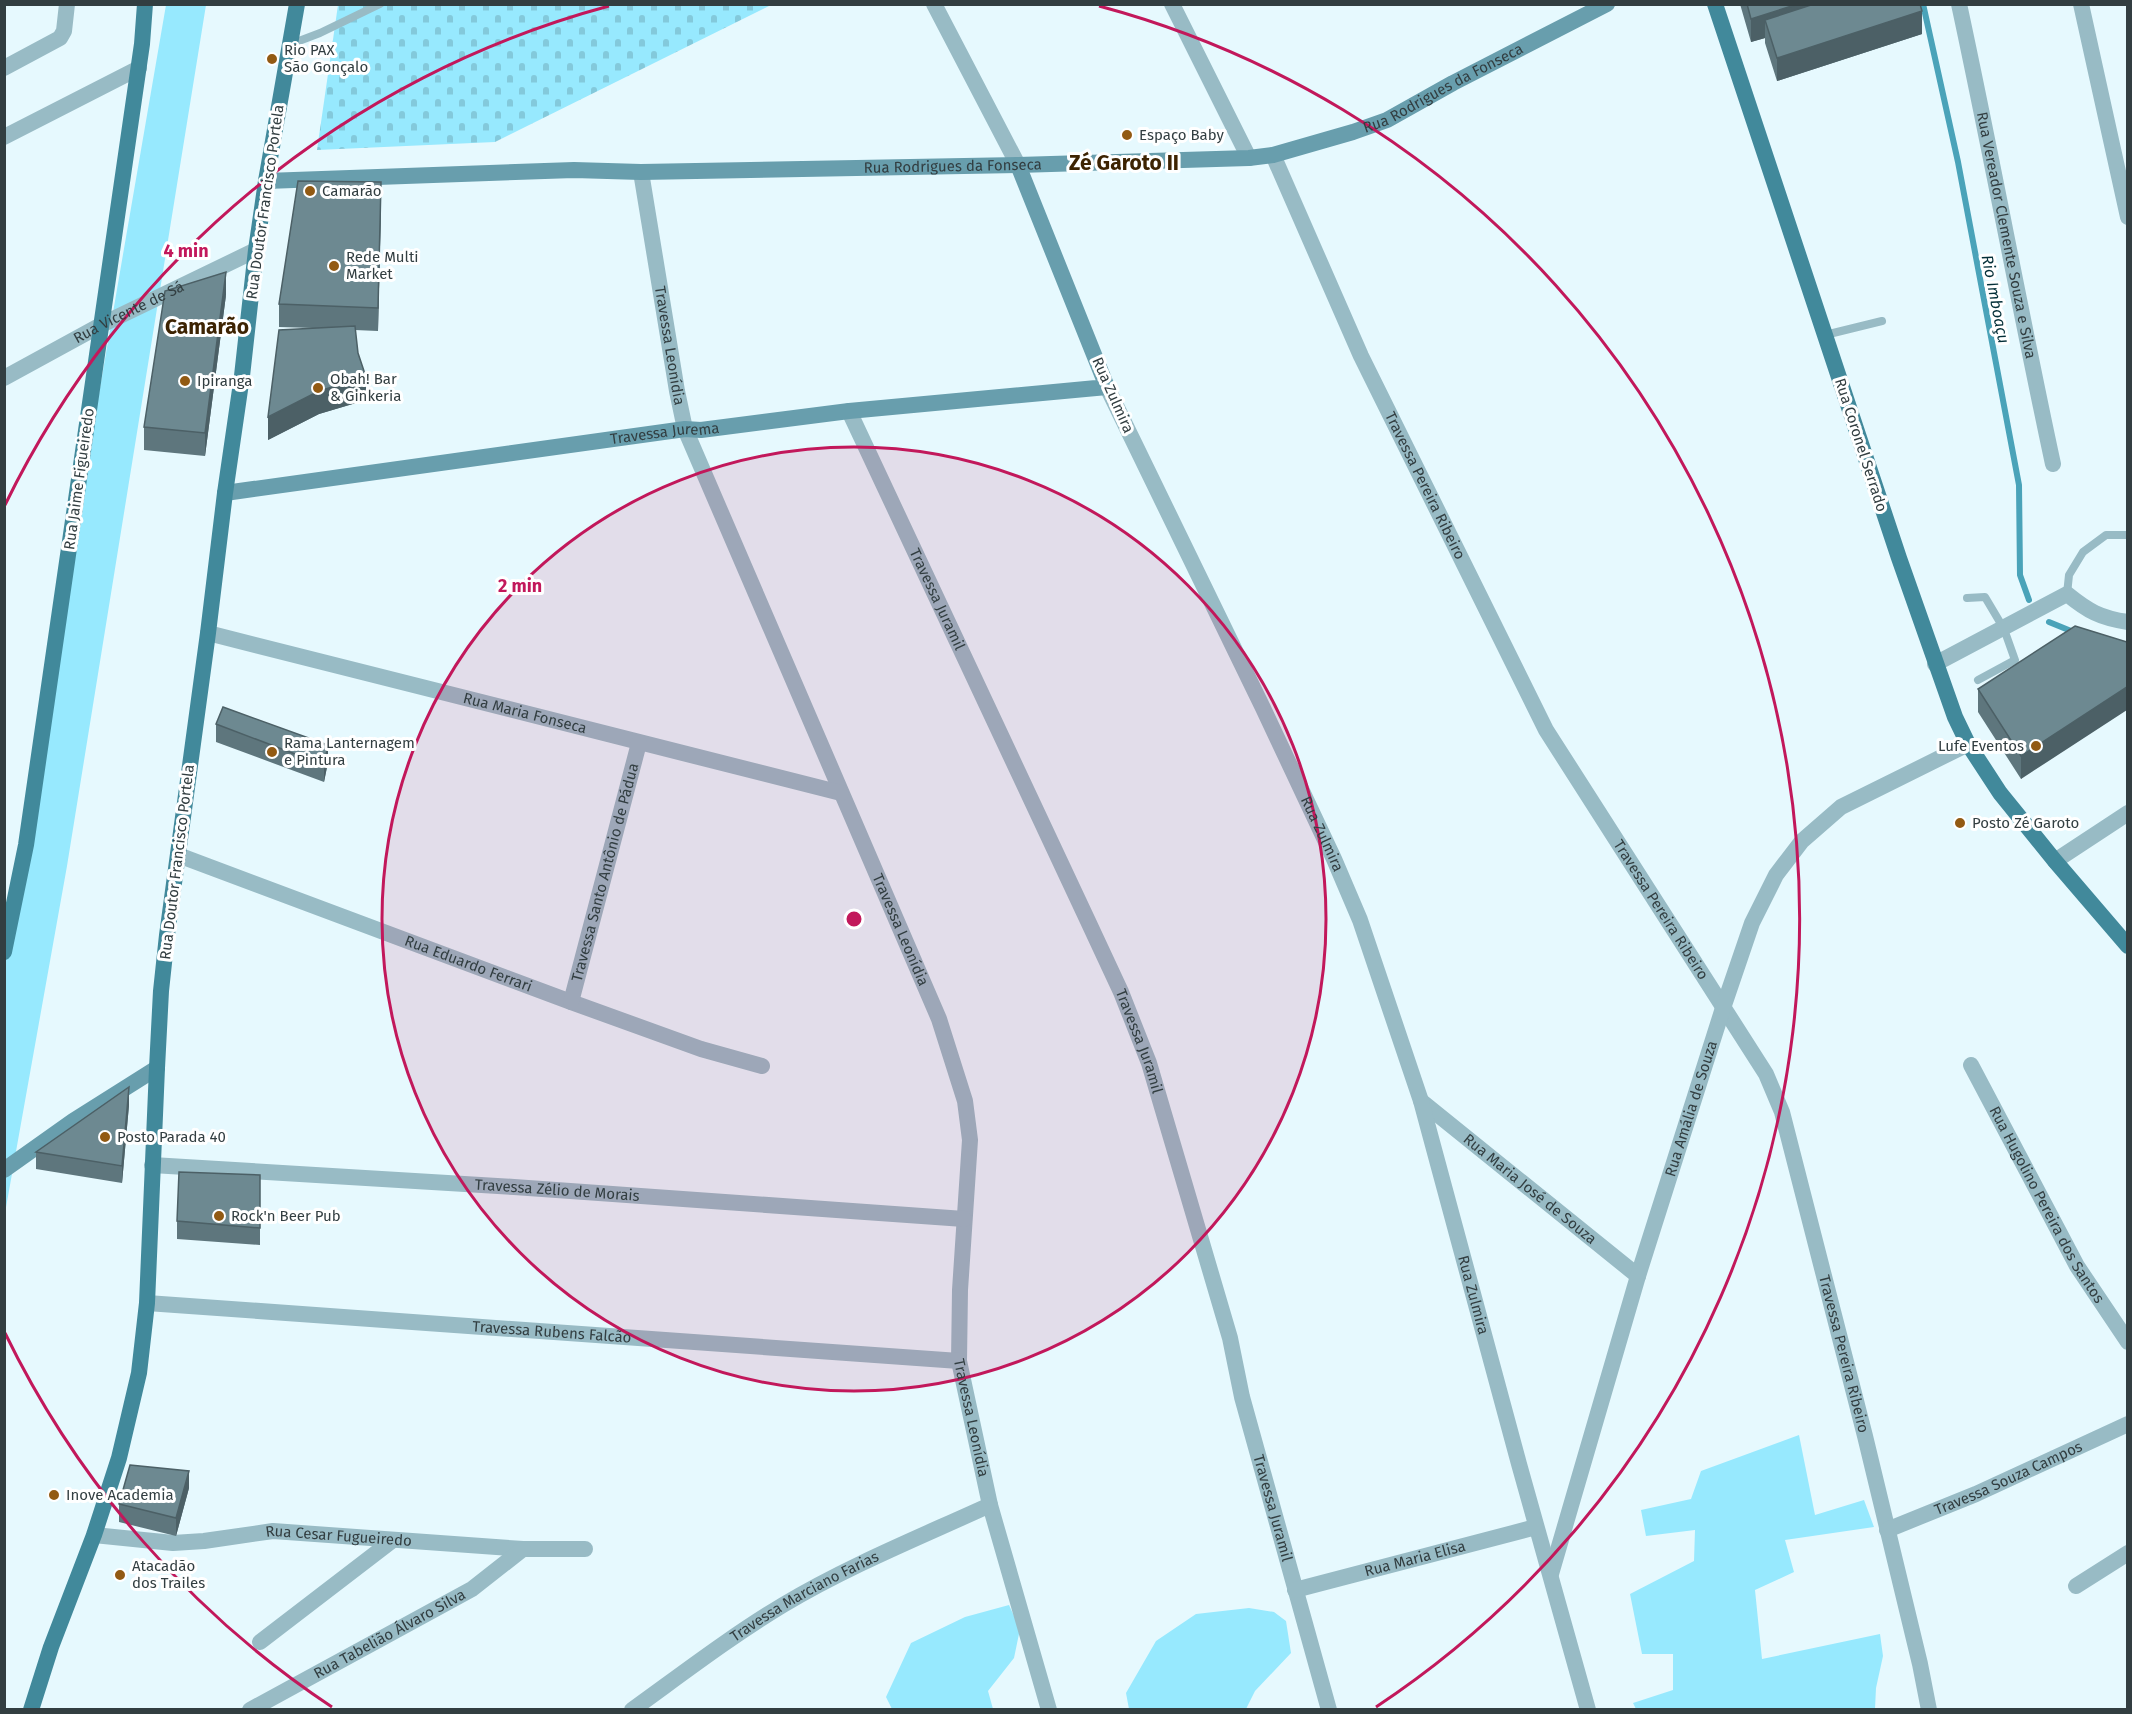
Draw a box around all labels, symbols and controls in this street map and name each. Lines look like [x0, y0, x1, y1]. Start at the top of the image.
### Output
street label: Rua Rodrigues da Fonseca [1360, 40, 1526, 137]
place label: Rio PAX São Gonçalo [284, 41, 368, 76]
marker: Rio PAX São Gonçalo [265, 52, 279, 66]
street label: Rua Doutor Francisco Portela [242, 103, 288, 301]
street label: Rua Vereador Clemente Souza e Silva [1973, 110, 2040, 360]
place label: Espaço Baby [1139, 126, 1225, 144]
marker: Espaço Baby [1120, 128, 1134, 142]
district label: Zé Garoto II [1069, 150, 1179, 176]
street label: Rua Rodrigues da Fonseca [863, 155, 1042, 177]
place label: Camarão [322, 182, 382, 200]
marker: Camarão [303, 184, 317, 198]
text: 4 min [163, 240, 209, 262]
place label: Rede Multi Market [346, 248, 419, 283]
water label: Rio Imboaçu [1977, 253, 2013, 345]
marker: Rede Multi Market [327, 259, 341, 273]
street label: Rua Vicente de Sá [70, 277, 187, 347]
street label: Travessa Leonídia [651, 285, 689, 407]
district label: Camarão [165, 314, 249, 340]
street label: Rua Zulmira [1088, 354, 1138, 436]
place label: Obah! Bar & Ginkeria [330, 370, 401, 405]
place label: Ipiranga [197, 372, 252, 390]
marker: Ipiranga [178, 374, 192, 388]
street label: Rua Coronel Serrado [1831, 376, 1891, 514]
marker: Obah! Bar & Ginkeria [311, 381, 325, 395]
street label: Rua Jaime Figueiredo [60, 407, 98, 551]
street label: Travessa Pereira Ribeiro [1381, 409, 1469, 562]
street label: Travessa Jurema [609, 419, 720, 448]
street label: Travessa Juramil [906, 546, 969, 654]
text: 2 min [498, 575, 542, 597]
street label: Rua Maria Fonseca [461, 689, 589, 737]
place label: Rama Lanternagem e Pintura [284, 734, 415, 769]
place label: Lufe Eventos [1938, 737, 2024, 755]
marker: Lufe Eventos [2029, 739, 2043, 753]
marker: Rama Lanternagem e Pintura [265, 745, 279, 759]
street label: Travessa Santo Antônio de Pádua [568, 761, 642, 984]
street label: Rua Doutor Francisco Portela [156, 763, 198, 961]
street label: Rua Zulmira [1297, 793, 1347, 874]
place label: Posto Zé Garoto [1972, 814, 2079, 832]
marker: Posto Zé Garoto [1953, 816, 1967, 830]
street label: Travessa Pereira Ribeiro [1610, 836, 1712, 983]
street label: Travessa Leonídia [869, 871, 933, 989]
centre of rings [844, 909, 864, 929]
street label: Rua Eduardo Ferrari [402, 932, 535, 996]
street label: Travessa Juramil [1112, 986, 1167, 1096]
street label: Rua Amália de Souza [1661, 1038, 1721, 1179]
street label: Rua Hugolino Pereira dos Santos [1985, 1103, 2108, 1307]
place label: Posto Parada 40 [117, 1128, 226, 1146]
marker: Posto Parada 40 [98, 1130, 112, 1144]
street label: Rua Maria José de Souza [1460, 1130, 1600, 1248]
street label: Travessa Zélio de Morais [474, 1176, 640, 1205]
place label: Rock'n Beer Pub [231, 1207, 341, 1225]
marker: Rock'n Beer Pub [212, 1209, 226, 1223]
street label: Rua Zulmira [1454, 1253, 1493, 1337]
street label: Travessa Pereira Ribeiro [1815, 1273, 1873, 1435]
street label: Travessa Rubens Falcão [472, 1317, 632, 1347]
street label: Travessa Leonídia [950, 1357, 993, 1479]
street label: Travessa Souza Campos [1932, 1437, 2085, 1519]
street label: Travessa Juramil [1249, 1453, 1296, 1564]
place label: Inove Academia [66, 1486, 174, 1504]
marker: Inove Academia [47, 1488, 61, 1502]
street label: Rua Cesar Fugueiredo [264, 1522, 412, 1550]
street label: Rua Maria Elisa [1363, 1537, 1467, 1580]
street label: Travessa Marciano Farias [727, 1547, 882, 1646]
place label: Atacadão dos Trailes [132, 1557, 205, 1592]
marker: Atacadão dos Trailes [113, 1568, 127, 1582]
street label: Rua Tabelião Álvaro Silva [311, 1585, 469, 1683]

